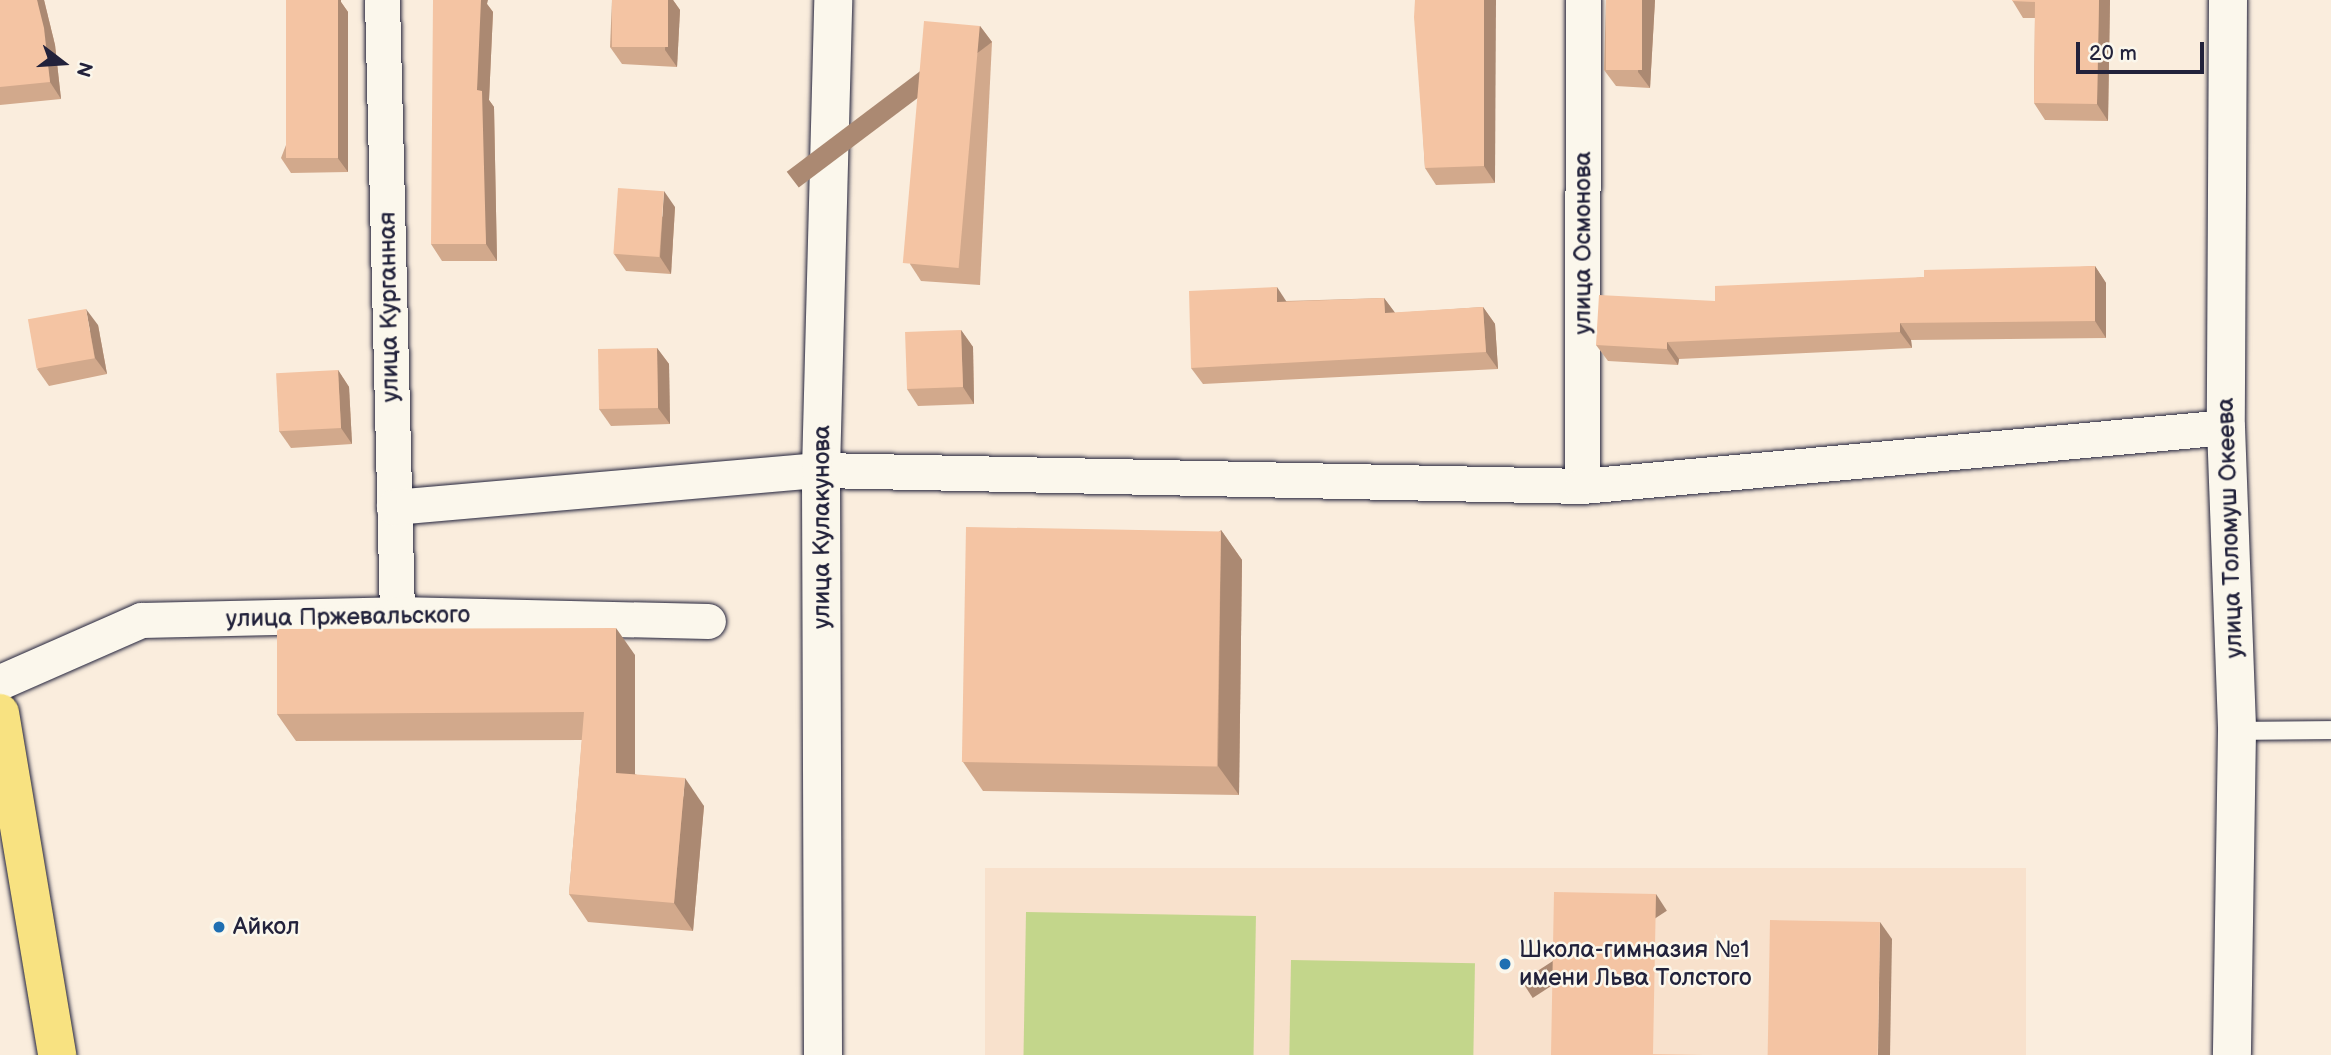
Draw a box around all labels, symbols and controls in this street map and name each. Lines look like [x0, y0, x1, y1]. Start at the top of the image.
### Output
north arrow [28, 28, 98, 98]
scale bar [2079, 28, 2207, 72]
text: 20 m [2089, 41, 2137, 66]
text: N [70, 59, 97, 79]
street label: улица Осмонова [1569, 151, 1597, 335]
street label: улица Курганная [373, 211, 405, 403]
street label: улица Толомуш Океева [2211, 397, 2249, 659]
street label: улица Кулакунова [808, 425, 836, 629]
street label: улица Пржевальского [226, 600, 470, 634]
place label: Айкол [233, 913, 300, 941]
marker: Айкол [211, 919, 227, 935]
place label: Школа-гимназия №1 имени Льва Толстого [1519, 936, 1752, 992]
marker: Школа-гимназия №1 имени Льва Толстого [1497, 956, 1513, 972]

